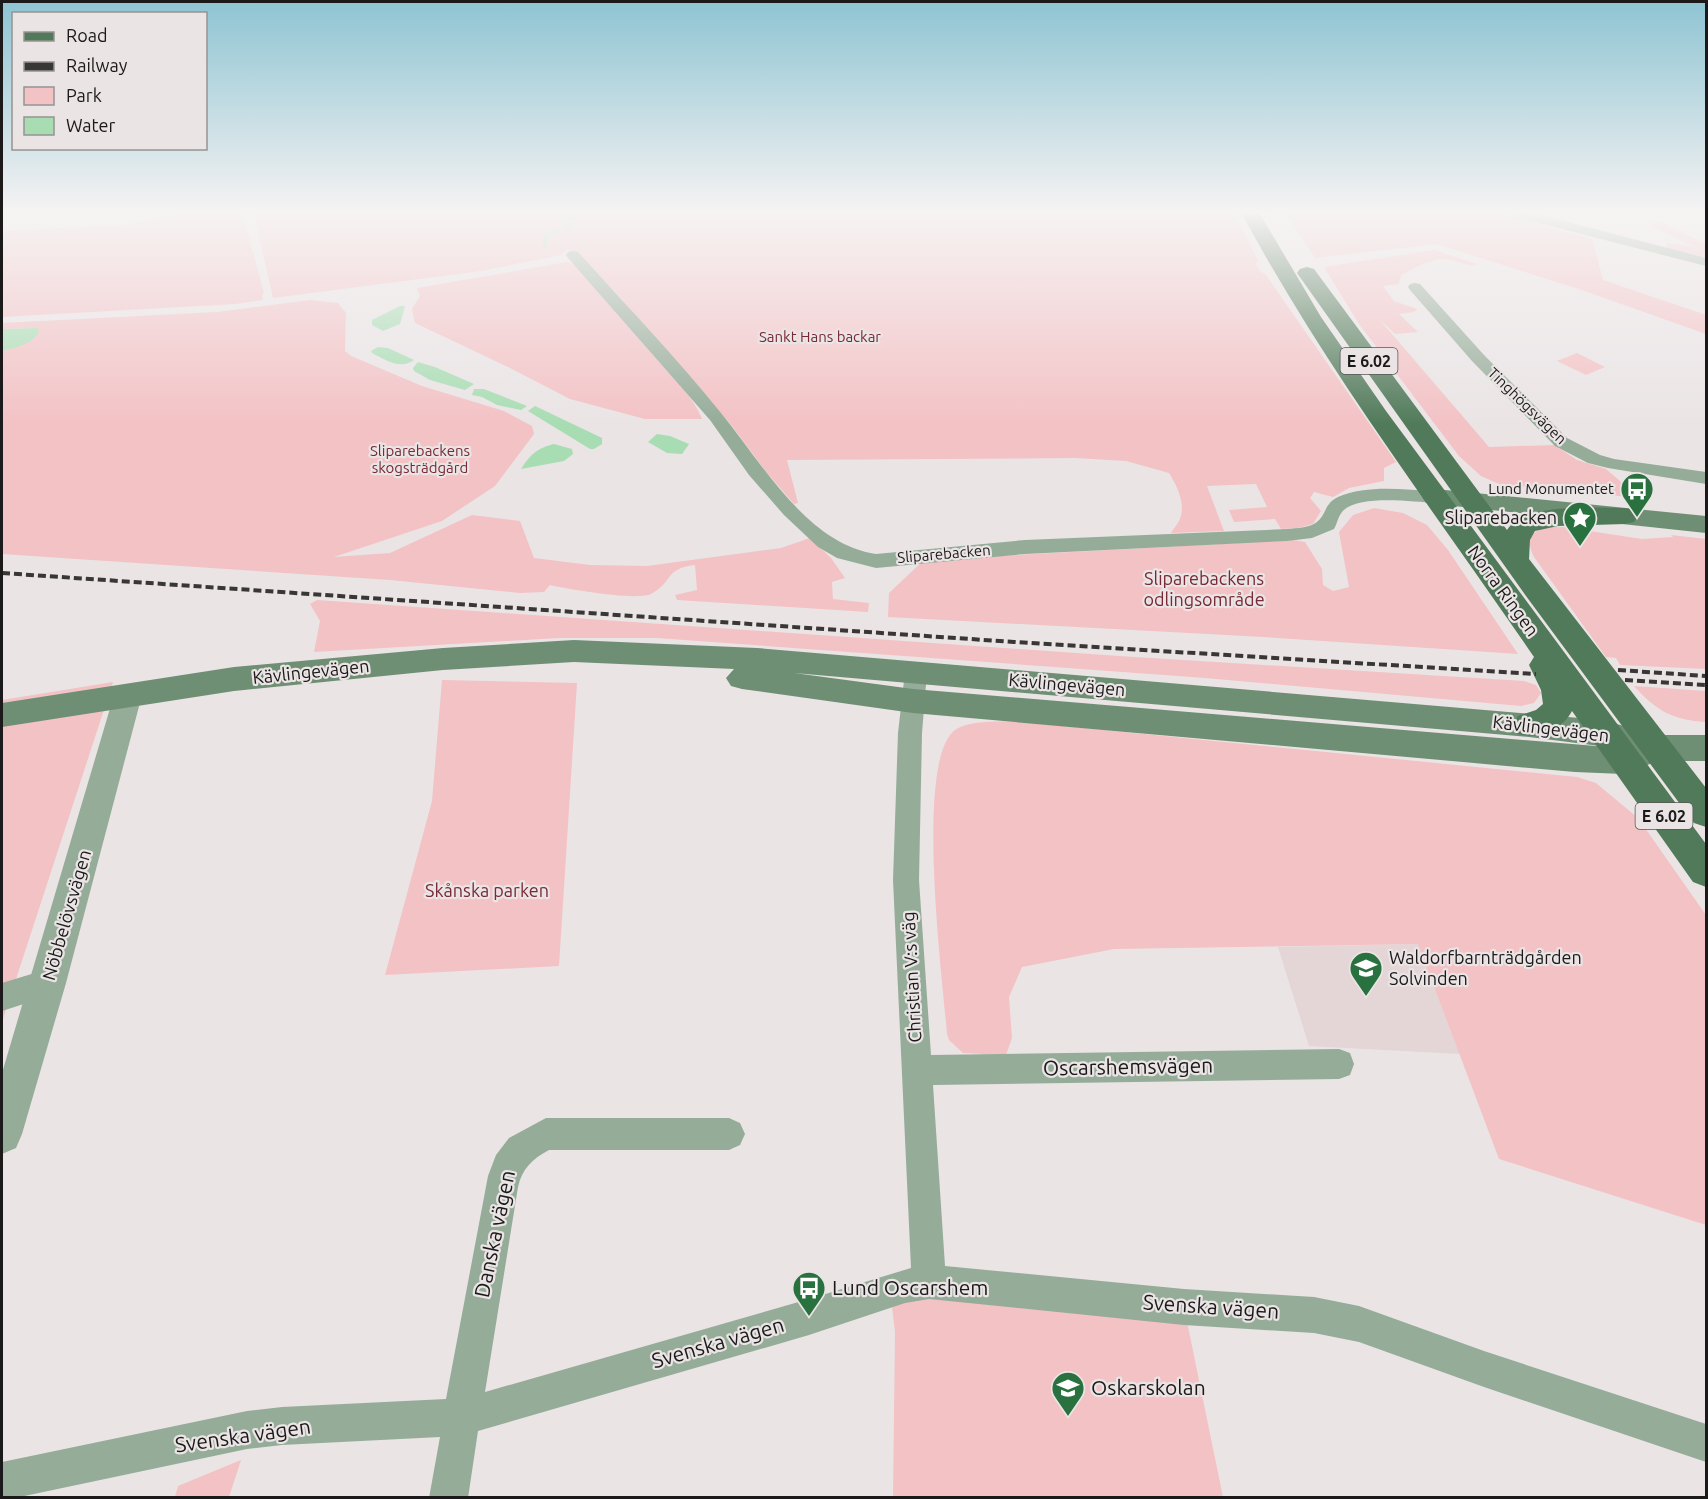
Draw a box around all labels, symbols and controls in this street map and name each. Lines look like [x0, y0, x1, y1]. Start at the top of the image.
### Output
legend [12, 12, 207, 150]
text: Road [66, 25, 108, 45]
text: Railway [66, 55, 128, 75]
text: Park [66, 85, 102, 105]
text: Water [66, 115, 116, 135]
park label: Sankt Hans backar [759, 328, 881, 345]
road number: E 6.02 [1340, 348, 1398, 374]
street label: Tinghögsvägen [1485, 364, 1570, 447]
park label: Sliparebackens skogsträdgård [370, 442, 470, 476]
bus stop icon: Lund Monumentet [1619, 471, 1655, 518]
place label: Lund Monumentet [1488, 480, 1614, 497]
place icon: Sliparebacken [1562, 500, 1598, 547]
place label: Sliparebacken [1445, 507, 1557, 527]
street label: Sliparebacken [897, 541, 991, 566]
street label: Norra Ringen [1464, 541, 1543, 640]
park label: Sliparebackens odlingsområde [1143, 568, 1265, 609]
street label: Kävlingevägen [252, 655, 370, 687]
street label: Kävlingevägen [1008, 669, 1126, 699]
street label: Kävlingevägen [1492, 711, 1611, 745]
road number: E 6.02 [1636, 803, 1692, 829]
street label: Nöbbelövsvägen [38, 847, 94, 982]
park label: Skånska parken [425, 880, 549, 900]
street label: Christian V:s väg [898, 911, 924, 1043]
place label: Waldorfbarnträdgården Solvinden [1389, 947, 1582, 988]
school or university icon: Waldorfbarnträdgården Solvinden [1348, 950, 1384, 997]
street label: Oscarshemsvägen [1043, 1053, 1213, 1079]
street label: Danska vägen [469, 1168, 519, 1300]
bus stop icon: Lund Oscarshem [791, 1270, 827, 1317]
place label: Lund Oscarshem [832, 1275, 988, 1299]
street label: Svenska vägen [1142, 1289, 1280, 1323]
street label: Svenska vägen [649, 1312, 787, 1372]
school or university icon: Oskarskolan [1050, 1370, 1086, 1417]
place label: Oskarskolan [1091, 1375, 1206, 1399]
street label: Svenska vägen [174, 1414, 312, 1456]

